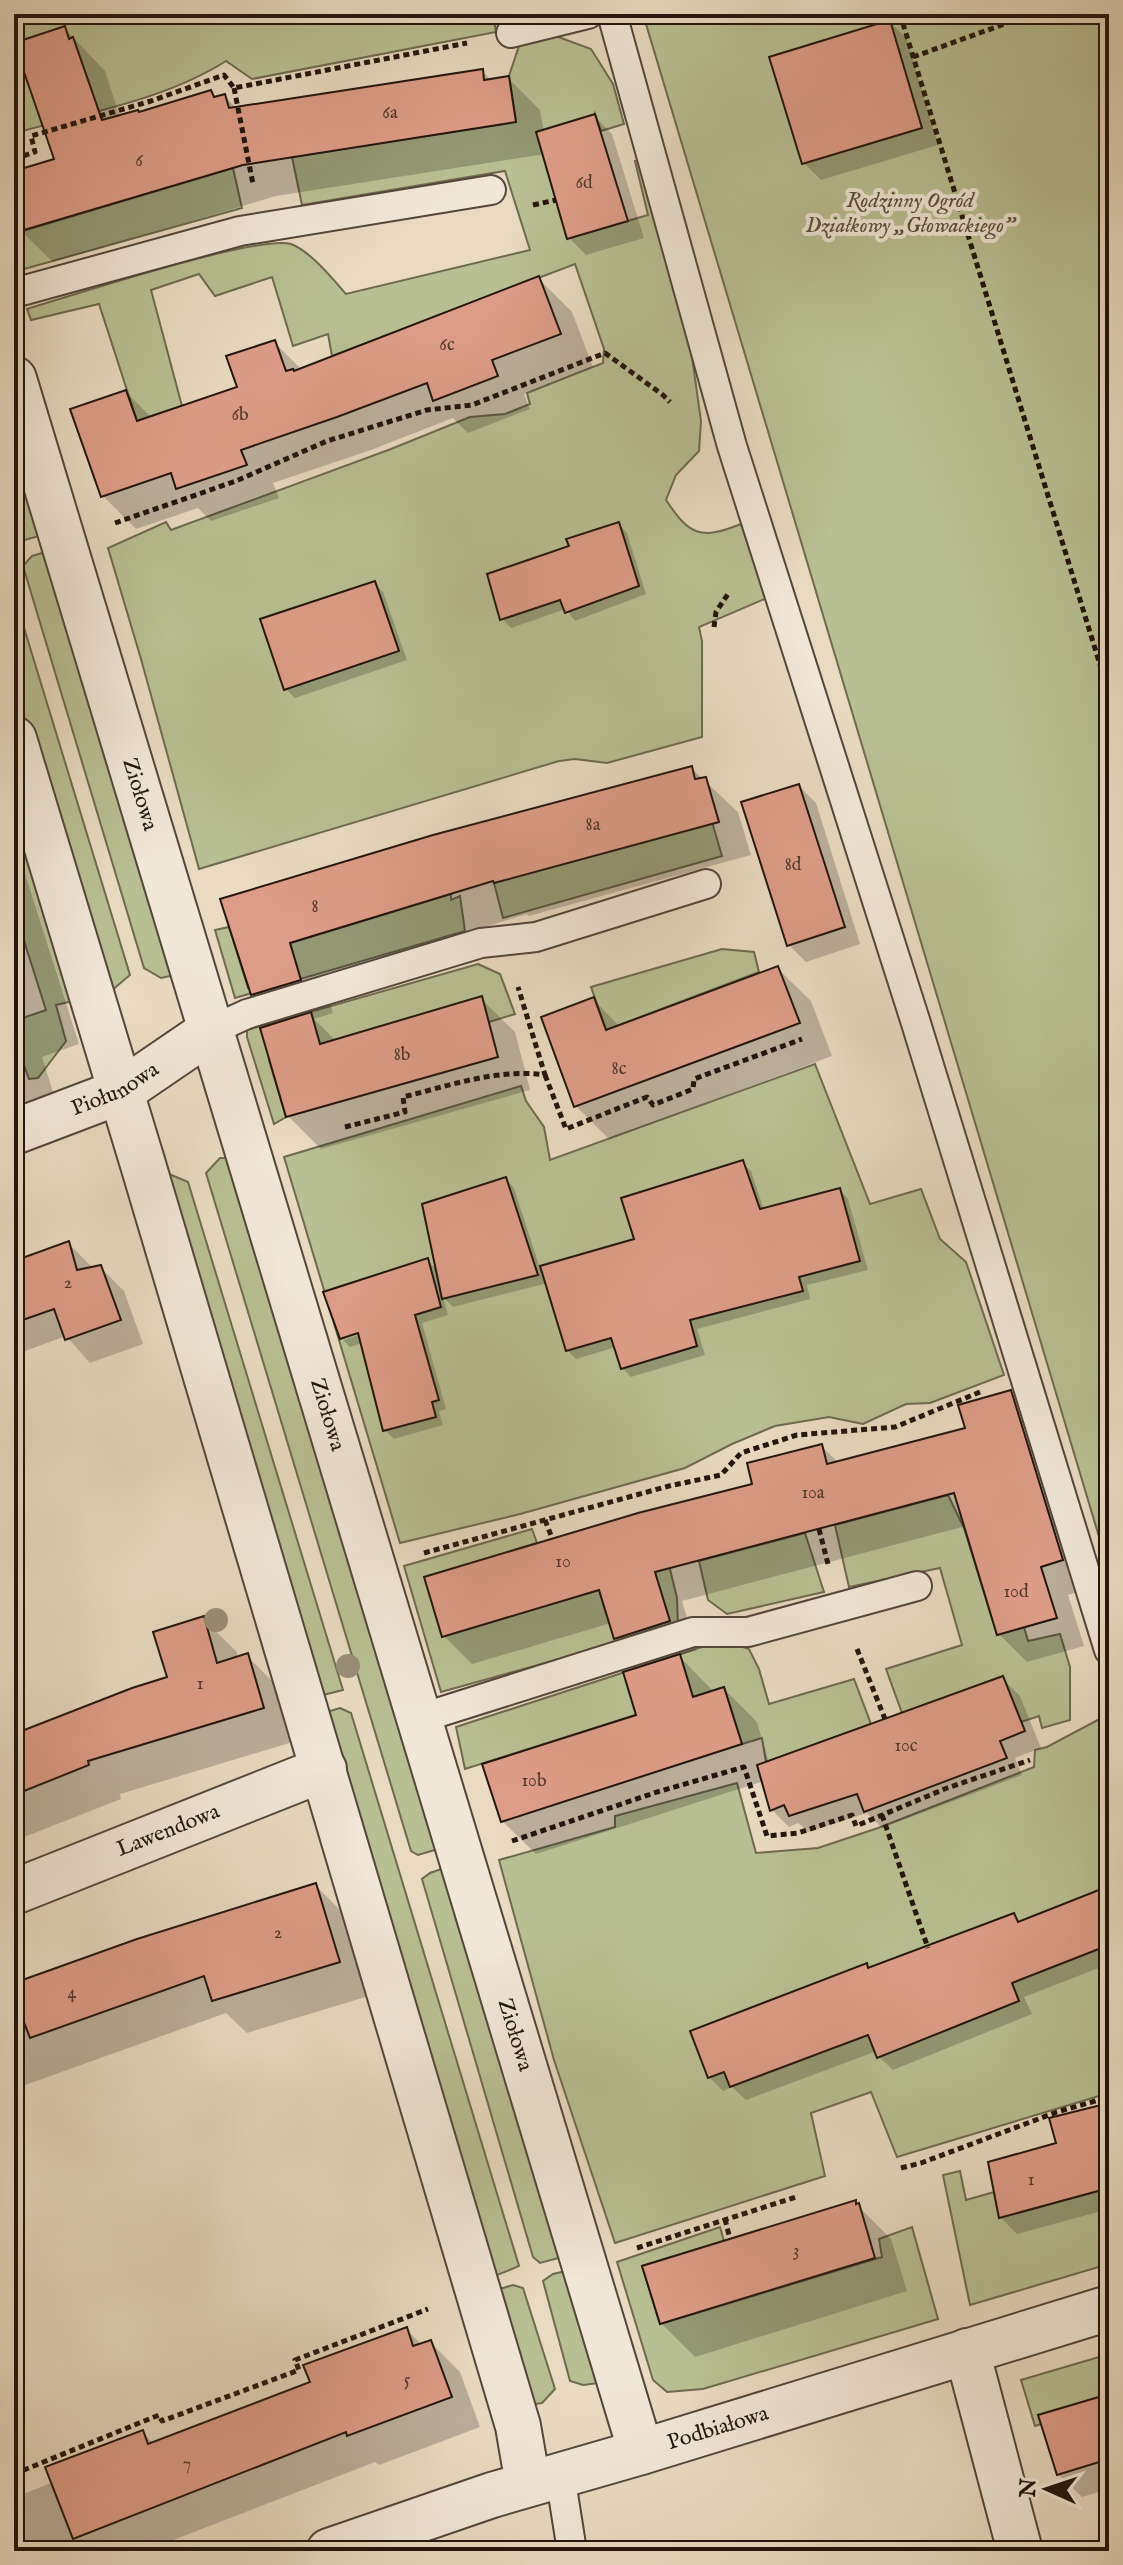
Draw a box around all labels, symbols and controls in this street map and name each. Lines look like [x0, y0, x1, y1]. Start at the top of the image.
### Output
house number: 6a [382, 102, 398, 125]
house number: 6 [135, 150, 143, 173]
house number: 6d [575, 172, 593, 195]
park label: Rodzinny Ogród Działkowy „Głowackiego” [806, 187, 1016, 240]
house number: 6c [439, 334, 455, 357]
house number: 6b [231, 404, 249, 427]
street label: Ziołowa [115, 755, 164, 835]
house number: 8a [586, 814, 601, 837]
house number: 8d [785, 854, 802, 877]
house number: 8 [311, 896, 319, 919]
house number: 8b [394, 1044, 411, 1067]
street label: Piołunowa [67, 1056, 165, 1123]
house number: 8c [612, 1058, 627, 1081]
house number: 2 [64, 1272, 72, 1295]
street label: Ziołowa [303, 1375, 352, 1455]
house number: 10a [801, 1482, 825, 1505]
house number: 10 [555, 1551, 571, 1574]
house number: 10d [1003, 1581, 1029, 1604]
house number: 1 [197, 1673, 203, 1696]
house number: 10c [894, 1735, 918, 1758]
house number: 10b [521, 1770, 547, 1793]
street label: Lawendowa [113, 1798, 224, 1864]
house number: 2 [274, 1922, 282, 1945]
house number: 4 [68, 1982, 77, 2005]
street label: Ziołowa [491, 1995, 539, 2075]
house number: 1 [1028, 2169, 1034, 2192]
house number: 3 [793, 2240, 799, 2263]
house number: 5 [404, 2369, 411, 2392]
street label: Podbiałowa [664, 2399, 773, 2457]
north arrow [1007, 2449, 1087, 2529]
house number: 7 [183, 2453, 191, 2476]
text: N [1014, 2478, 1044, 2499]

